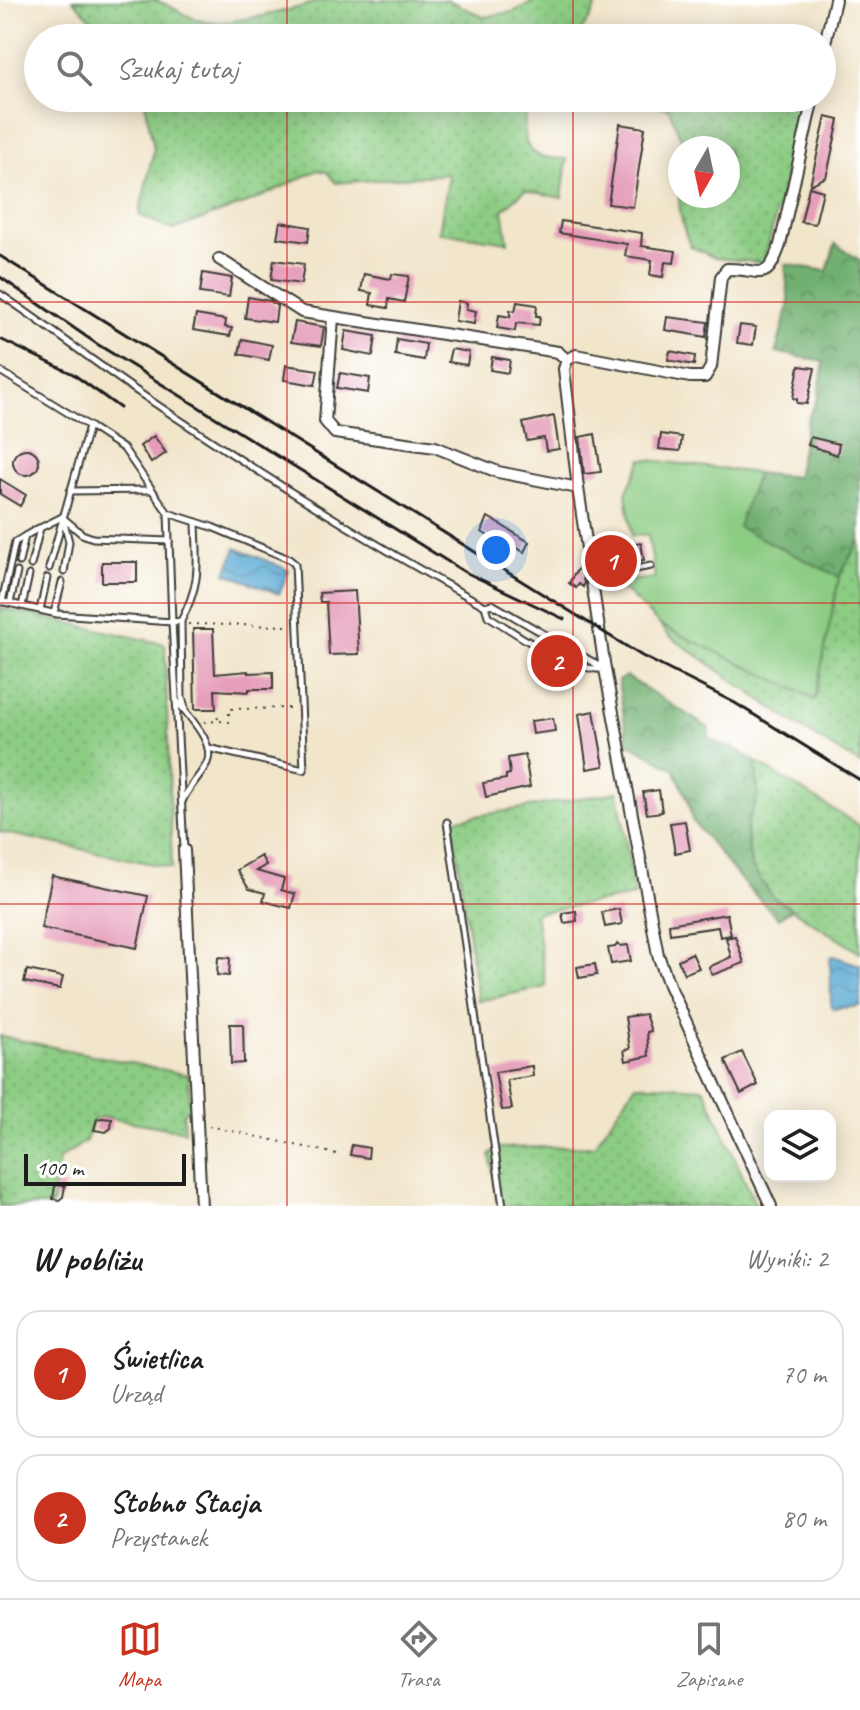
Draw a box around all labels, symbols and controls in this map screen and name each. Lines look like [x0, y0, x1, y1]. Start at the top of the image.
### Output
search box [24, 24, 836, 112]
icon: search [52, 46, 96, 90]
text: Szukaj tutaj [116, 49, 238, 87]
north arrow [668, 136, 740, 208]
your location [476, 530, 516, 570]
pin: 1 [585, 531, 637, 591]
pin: 2 [531, 631, 583, 691]
map controls [764, 1110, 836, 1182]
button: layers [764, 1110, 836, 1182]
scale bar [24, 1150, 186, 1186]
text: 100 m [36, 1154, 83, 1182]
text: W pobliżu [32, 1237, 141, 1280]
text: Wyniki: 2 [746, 1242, 828, 1275]
text: Świetlica [110, 1339, 202, 1377]
text: 1 [54, 1358, 66, 1391]
text: 70 m [782, 1358, 826, 1391]
text: Urząd [110, 1377, 162, 1410]
text: Stobno Stacja [110, 1483, 260, 1521]
text: 2 [54, 1502, 66, 1535]
text: 80 m [782, 1502, 826, 1535]
text: Przystanek [110, 1521, 207, 1554]
tab: Mapa [118, 1617, 162, 1693]
tab: Trasa [397, 1617, 441, 1693]
tab: Zapisane [676, 1617, 742, 1693]

